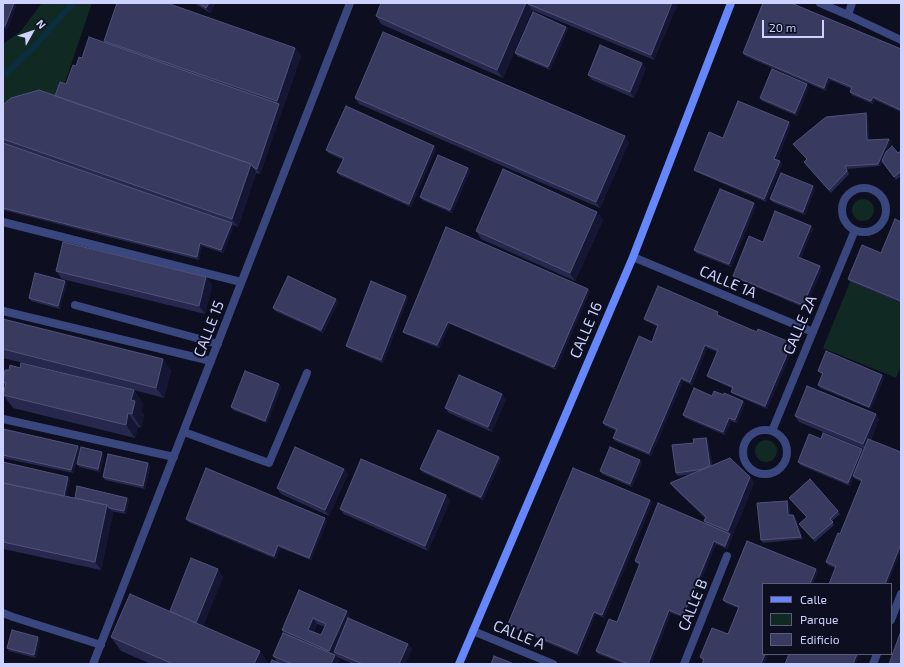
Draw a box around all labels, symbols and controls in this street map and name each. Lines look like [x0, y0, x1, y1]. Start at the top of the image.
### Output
north arrow [12, 12, 52, 52]
scale bar [764, 12, 826, 38]
text: N [34, 17, 49, 31]
text: 20 m [769, 20, 796, 34]
street label: CALLE 1A [697, 262, 759, 302]
street label: CALLE 2A [779, 293, 821, 357]
street label: CALLE 15 [190, 298, 228, 360]
street label: CALLE 16 [566, 299, 606, 361]
street label: CALLE B [674, 576, 712, 634]
legend [762, 583, 892, 655]
text: Calle [800, 592, 827, 606]
text: Parque [800, 612, 838, 626]
street label: CALLE A [490, 616, 548, 654]
text: Edificio [800, 632, 840, 646]

